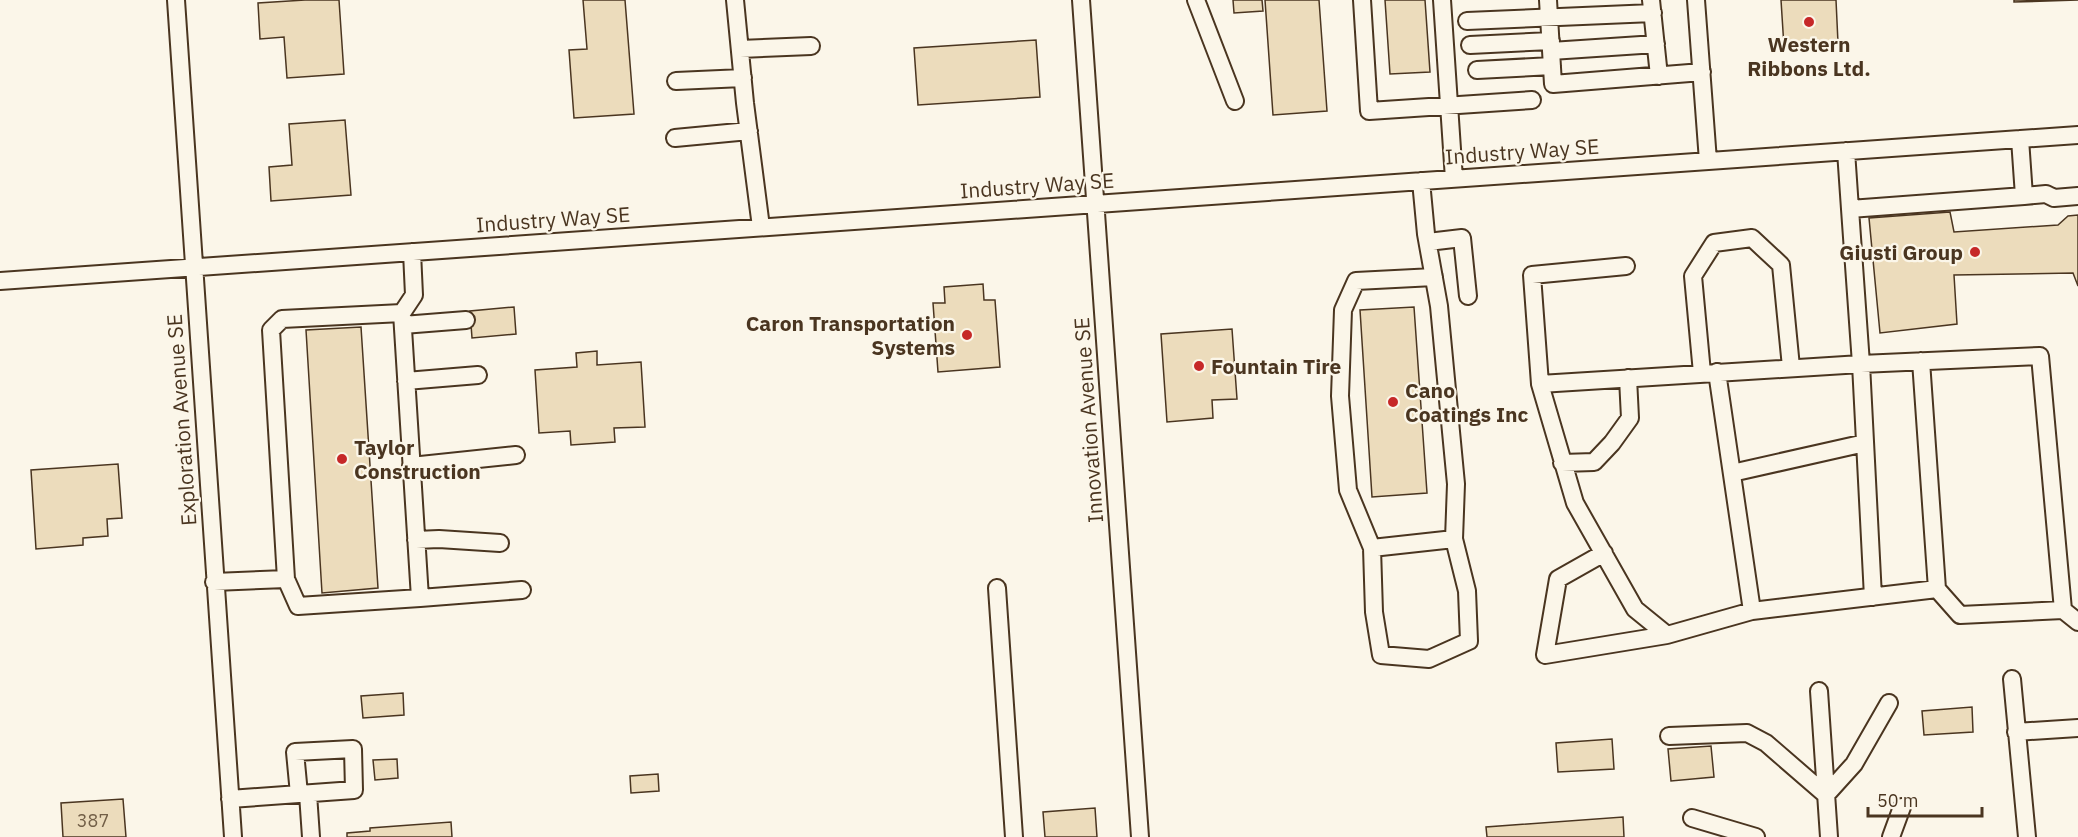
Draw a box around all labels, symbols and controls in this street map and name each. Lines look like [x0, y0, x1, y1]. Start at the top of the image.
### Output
marker: Western Ribbons Ltd. [1802, 15, 1816, 29]
place label: Western Ribbons Ltd. [1747, 30, 1871, 82]
street label: Industry Way SE [1444, 132, 1600, 170]
street label: Industry Way SE [959, 166, 1115, 204]
street label: Industry Way SE [475, 200, 631, 238]
place label: Giusti Group [1839, 238, 1963, 266]
marker: Giusti Group [1968, 245, 1982, 259]
place label: Caron Transportation Systems [746, 309, 955, 361]
street label: Exploration Avenue SE [160, 313, 202, 527]
street label: Innovation Avenue SE [1067, 316, 1109, 524]
marker: Caron Transportation Systems [960, 328, 974, 342]
place label: Fountain Tire [1211, 352, 1342, 380]
marker: Fountain Tire [1192, 359, 1206, 373]
place label: Cano Coatings Inc [1405, 376, 1529, 428]
marker: Cano Coatings Inc [1386, 395, 1400, 409]
place label: Taylor Construction [354, 433, 481, 485]
marker: Taylor Construction [335, 452, 349, 466]
scale bar [1868, 780, 1982, 818]
text: 50 m [1877, 789, 1919, 812]
house number: 387 [77, 809, 109, 832]

